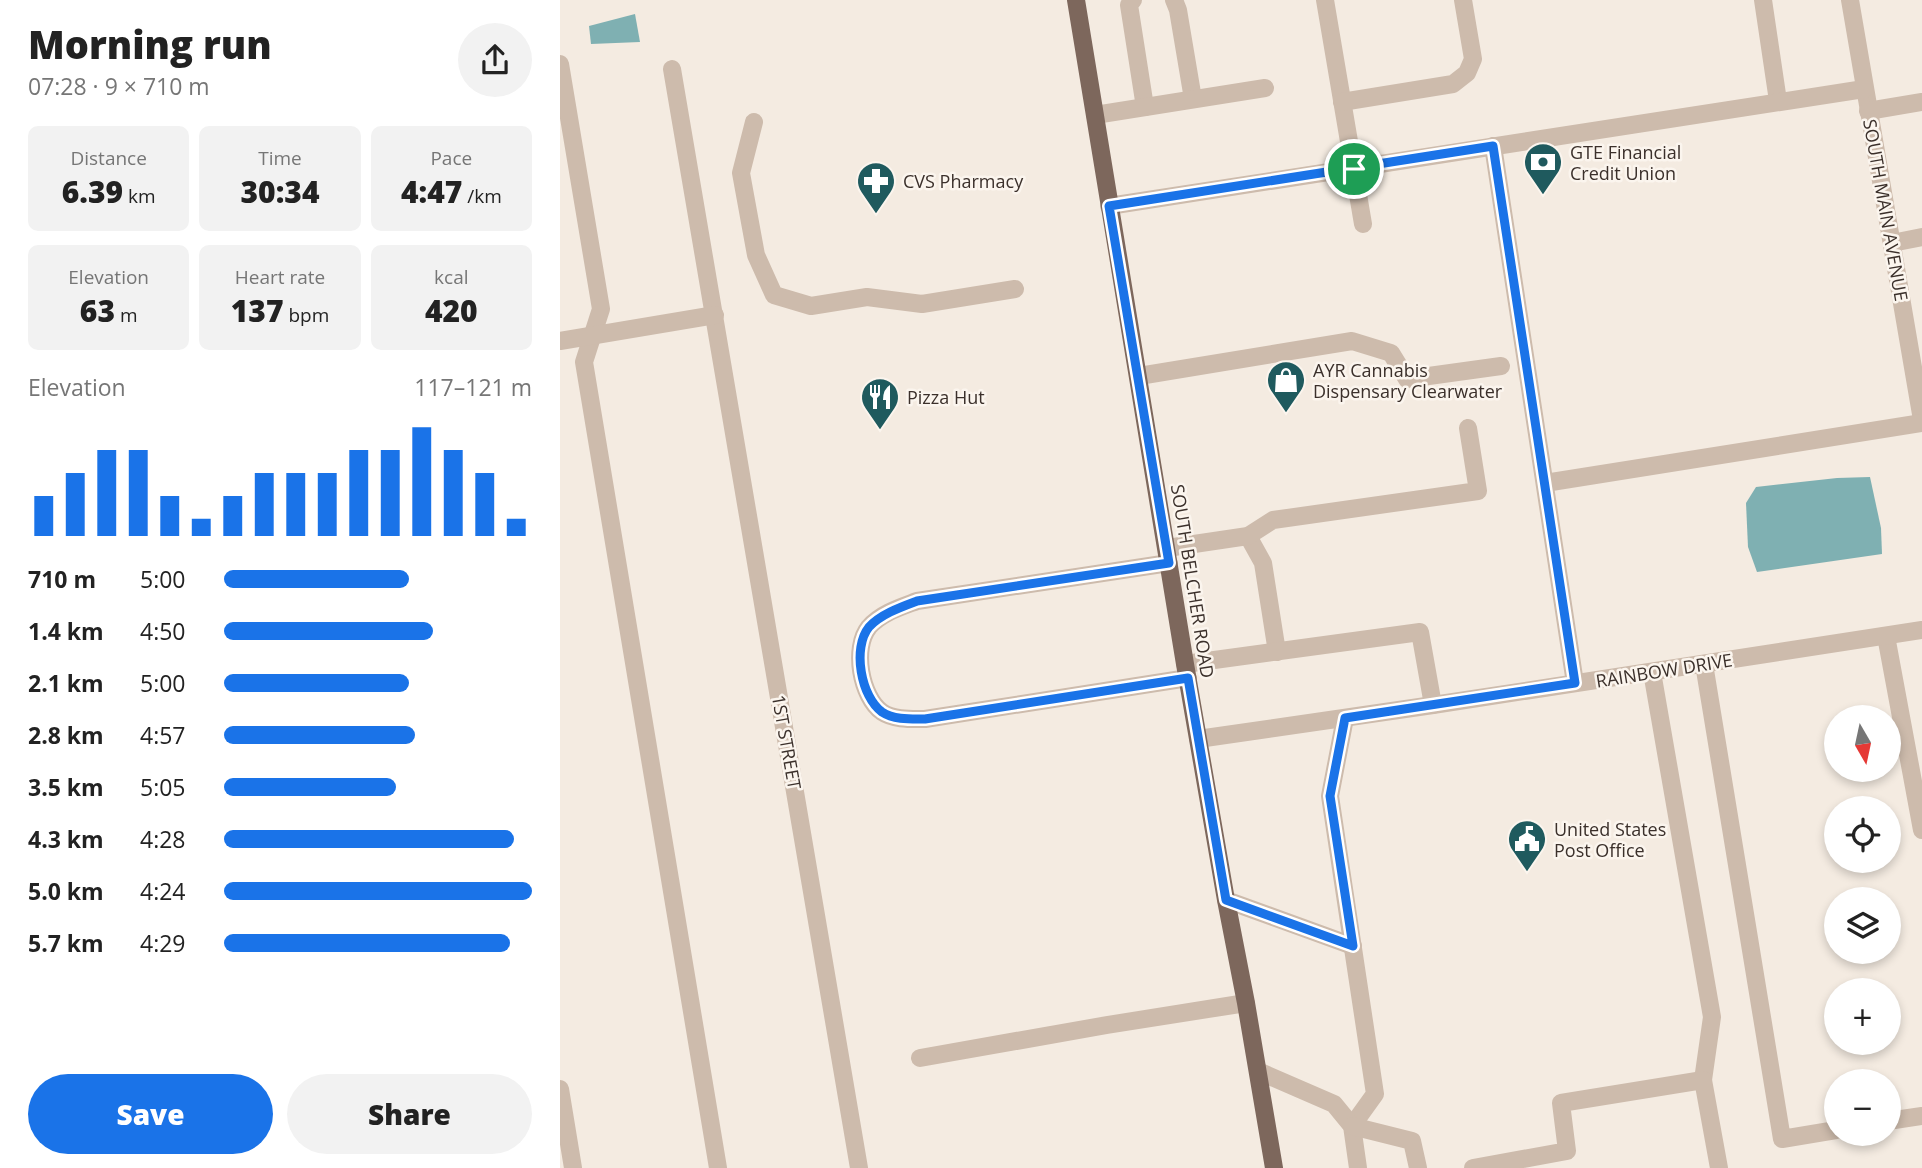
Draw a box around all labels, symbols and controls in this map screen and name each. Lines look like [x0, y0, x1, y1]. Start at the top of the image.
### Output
text: Morning run [28, 18, 272, 70]
button: share [458, 23, 532, 97]
text: 07:28 · 9 × 710 m [28, 70, 210, 102]
street label: SOUTH MAIN AVENUE [1858, 117, 1914, 303]
pin [1324, 139, 1384, 199]
place label: GTE Financial Credit Union [1570, 140, 1681, 185]
bank icon: GTE Financial Credit Union [1522, 141, 1564, 196]
text: Distance [70, 145, 147, 171]
text: Time [258, 145, 302, 171]
text: Pace [430, 145, 472, 171]
icon: arrive [1335, 150, 1373, 188]
pharmacy icon: CVS Pharmacy [855, 160, 897, 215]
place label: CVS Pharmacy [903, 169, 1024, 193]
text: 6.39 [62, 171, 123, 212]
text: 30:34 [241, 171, 319, 212]
text: 4:47 [401, 171, 462, 212]
text: km [123, 183, 156, 209]
text: /km [462, 183, 502, 209]
text: Elevation [68, 264, 149, 290]
text: Heart rate [235, 264, 325, 290]
text: kcal [434, 264, 469, 290]
text: 63 [80, 290, 115, 331]
text: 137 [231, 290, 283, 331]
text: 420 [425, 290, 478, 331]
text: m [115, 302, 138, 328]
text: bpm [283, 302, 329, 328]
place label: AYR Cannabis Dispensary Clearwater [1313, 358, 1503, 403]
shop icon: AYR Cannabis Dispensary Clearwater [1265, 359, 1307, 414]
text: Elevation [28, 371, 126, 403]
text: 117–121 m [414, 371, 532, 403]
restaurant icon: Pizza Hut [859, 376, 901, 431]
place label: Pizza Hut [907, 385, 985, 409]
street label: SOUTH BELCHER ROAD [1166, 482, 1220, 680]
text: 710 m [28, 563, 96, 595]
text: 5:00 [140, 563, 186, 595]
text: 1.4 km [28, 615, 104, 647]
text: 4:50 [140, 615, 186, 647]
street label: RAINBOW DRIVE [1594, 647, 1734, 693]
text: 2.1 km [28, 667, 104, 699]
text: 5:00 [140, 667, 186, 699]
street label: 1ST STREET [767, 693, 807, 791]
north arrow [1824, 705, 1900, 782]
map controls [1824, 705, 1901, 1146]
text: 2.8 km [28, 719, 104, 751]
text: 4:57 [140, 719, 186, 751]
text: 3.5 km [28, 771, 104, 803]
text: 5:05 [140, 771, 186, 803]
button: locate [1824, 796, 1901, 873]
place label: United States Post Office [1554, 817, 1666, 862]
public building icon: United States Post Office [1506, 818, 1548, 873]
text: 4.3 km [28, 823, 104, 855]
text: 4:28 [140, 823, 186, 855]
text: 5.0 km [28, 875, 104, 907]
text: 4:24 [140, 875, 186, 907]
button: layers [1824, 887, 1901, 964]
text: 5.7 km [28, 927, 104, 959]
text: 4:29 [140, 927, 186, 959]
button: + [1824, 978, 1901, 1055]
button: − [1824, 1069, 1901, 1146]
button: Save [28, 1074, 273, 1154]
button: Share [287, 1074, 532, 1154]

